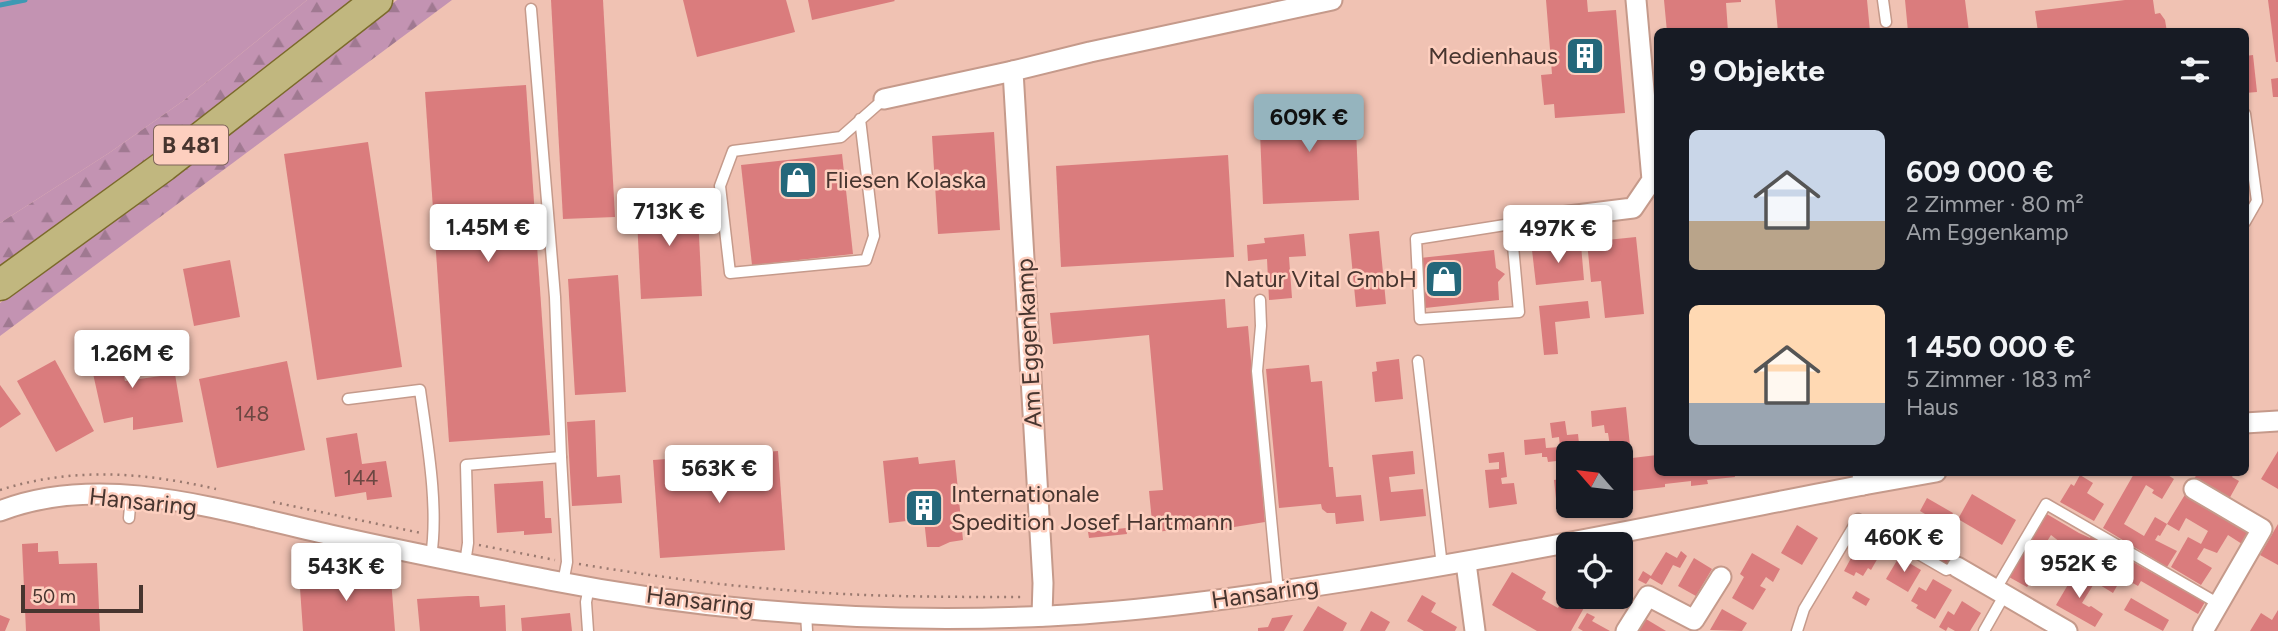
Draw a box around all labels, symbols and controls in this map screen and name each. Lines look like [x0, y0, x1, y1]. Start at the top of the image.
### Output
building icon: Medienhaus [1564, 35, 1606, 77]
place label: Medienhaus [1428, 41, 1558, 70]
icon: filters [2176, 51, 2214, 89]
text: 9 Objekte [1689, 52, 1825, 89]
pin: 609K € [1252, 94, 1366, 154]
text: 609K € [1270, 103, 1348, 131]
road number: B 481 [154, 126, 228, 164]
text: 609 000 € [1906, 153, 2054, 190]
icon: home [1745, 158, 1829, 242]
shop icon: Fliesen Kolaska [777, 159, 819, 201]
place label: Fliesen Kolaska [825, 165, 986, 194]
pin: 713K € [612, 188, 726, 248]
text: 2 Zimmer · 80 m² [1906, 190, 2084, 218]
text: 713K € [633, 197, 705, 225]
pin: 1.45M € [423, 204, 553, 264]
pin: 497K € [1501, 205, 1615, 265]
text: 1.45M € [446, 213, 530, 241]
text: 497K € [1519, 214, 1597, 242]
text: Am Eggenkamp [1906, 218, 2069, 246]
street label: Am Eggenkamp [1010, 258, 1047, 429]
shop icon: Natur Vital GmbH [1423, 258, 1465, 300]
place label: Natur Vital GmbH [1224, 264, 1417, 293]
text: 1 450 000 € [1906, 328, 2075, 365]
pin: 1.26M € [67, 330, 197, 390]
icon: home [1745, 333, 1829, 417]
text: 1.26M € [90, 339, 174, 367]
text: 5 Zimmer · 183 m² [1906, 365, 2091, 393]
text: Haus [1906, 393, 1959, 421]
house number: 148 [235, 401, 269, 426]
north arrow [1556, 441, 1633, 518]
map controls [1556, 441, 1633, 609]
pin: 563K € [662, 446, 776, 505]
text: 563K € [681, 454, 757, 482]
house number: 144 [344, 465, 378, 490]
place label: Internationale Spedition Josef Hartmann [951, 479, 1233, 536]
street label: Hansaring [88, 481, 198, 522]
building icon: Internationale Spedition Josef Hartmann [903, 487, 945, 529]
pin: 460K € [1847, 514, 1961, 574]
text: 460K € [1864, 523, 1944, 551]
button: locate [1556, 532, 1633, 609]
pin: 952K € [2022, 540, 2136, 600]
pin: 543K € [289, 544, 403, 603]
text: 952K € [2041, 549, 2117, 577]
text: 543K € [307, 552, 385, 580]
street label: Hansaring [1209, 571, 1321, 614]
street label: Hansaring [645, 580, 756, 621]
scale bar [21, 582, 144, 614]
text: 50 m [32, 585, 76, 608]

